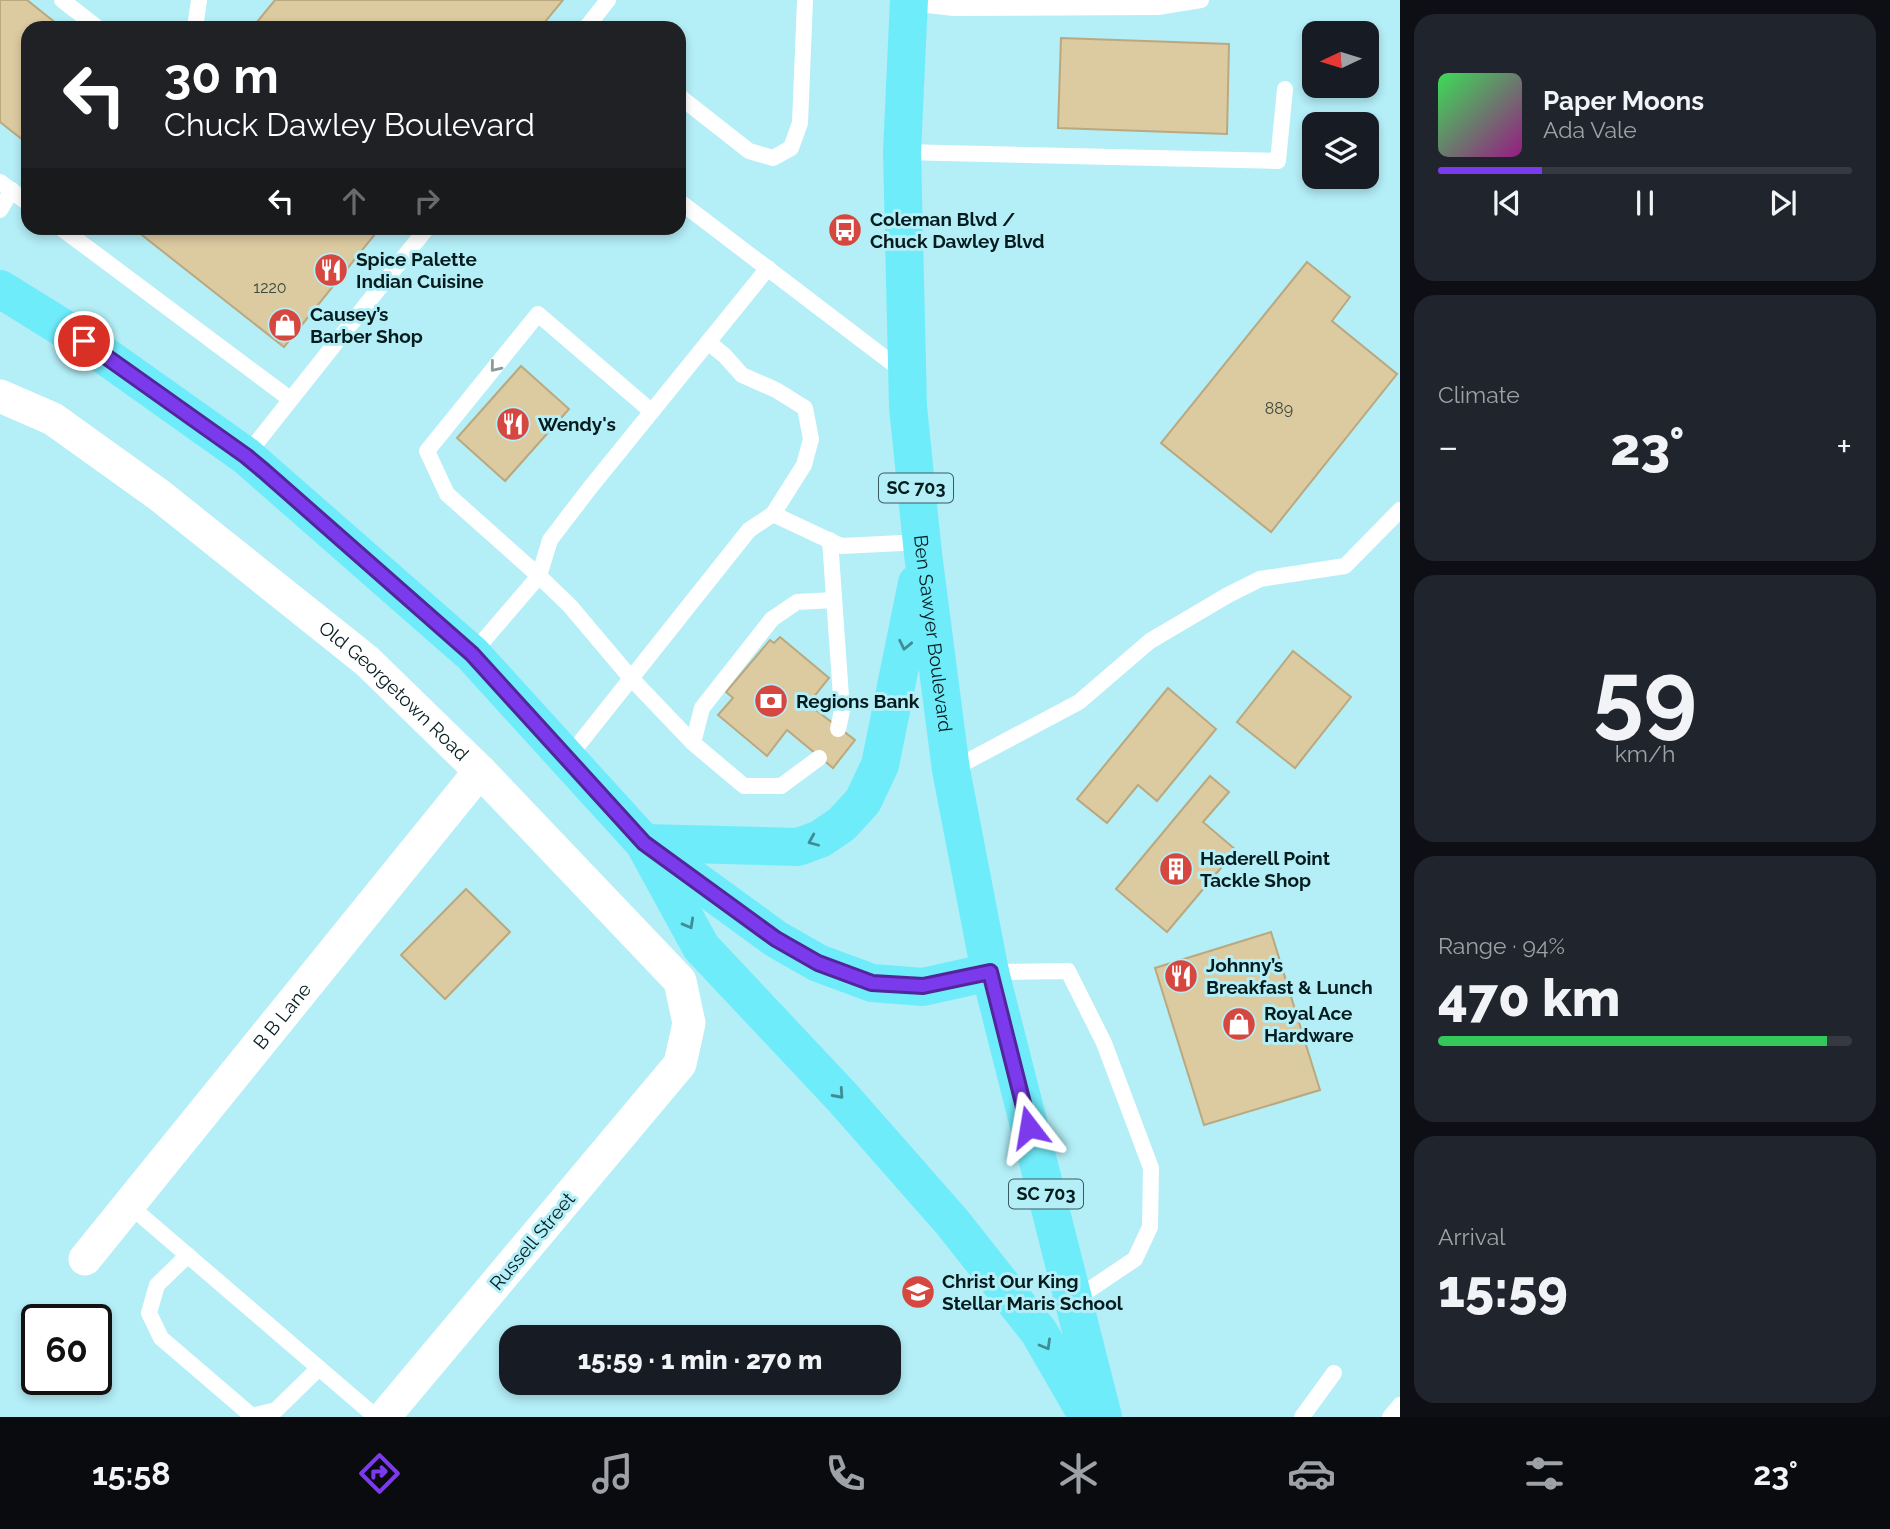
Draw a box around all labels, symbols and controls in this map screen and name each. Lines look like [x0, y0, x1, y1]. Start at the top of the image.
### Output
north arrow [1302, 21, 1379, 98]
map controls [1302, 21, 1379, 189]
text: 30 m [164, 47, 279, 104]
icon: left [49, 49, 140, 140]
text: Paper Moons [1543, 86, 1704, 116]
text: Chuck Dawley Boulevard [164, 106, 535, 143]
button: layers [1302, 112, 1379, 189]
text: Ada Vale [1543, 116, 1637, 143]
icon: left [262, 182, 300, 220]
icon: ahead [335, 182, 373, 220]
icon: right [408, 182, 446, 220]
icon: previous [1488, 184, 1526, 222]
icon: pause [1626, 184, 1664, 222]
icon: next [1764, 184, 1802, 222]
place label: Coleman Blvd / Chuck Dawley Blvd [870, 208, 1045, 252]
bus stop icon: Coleman Blvd / Chuck Dawley Blvd [826, 211, 864, 249]
place label: Spice Palette Indian Cuisine [356, 248, 484, 292]
restaurant icon: Spice Palette Indian Cuisine [312, 251, 350, 289]
house number: 1220 [253, 278, 287, 297]
place label: Causey’s Barber Shop [310, 303, 423, 347]
shop icon: Causey’s Barber Shop [266, 306, 304, 344]
pin [54, 311, 114, 371]
icon: arrive [65, 322, 103, 360]
one-way arrow [490, 359, 503, 371]
text: Climate [1438, 381, 1520, 408]
house number: 889 [1265, 399, 1293, 418]
restaurant icon: Wendy's [494, 405, 532, 443]
place label: Wendy's [538, 413, 616, 435]
text: 23° [1610, 416, 1684, 477]
text: − [1438, 424, 1458, 469]
text: + [1836, 424, 1852, 469]
road number: SC 703 [879, 474, 953, 502]
street label: Ben Sawyer Boulevard [910, 534, 957, 733]
street label: Old Georgetown Road [315, 616, 473, 765]
one-way arrow [898, 639, 913, 651]
text: 59 [1593, 641, 1697, 748]
bank icon: Regions Bank [752, 682, 790, 720]
place label: Regions Bank [796, 690, 920, 712]
text: km/h [1615, 740, 1675, 767]
one-way arrow [808, 832, 820, 846]
place label: Haderell Point Tackle Shop [1200, 847, 1331, 891]
building icon: Haderell Point Tackle Shop [1157, 850, 1195, 888]
one-way arrow [681, 917, 694, 930]
text: Range · 94% [1438, 932, 1565, 959]
place label: Johnny’s Breakfast & Lunch [1206, 954, 1373, 998]
restaurant icon: Johnny’s Breakfast & Lunch [1162, 957, 1200, 995]
text: 470 km [1438, 967, 1620, 1028]
street label: B B Lane [249, 978, 315, 1053]
place label: Royal Ace Hardware [1264, 1002, 1354, 1046]
shop icon: Royal Ace Hardware [1220, 1005, 1258, 1043]
one-way arrow [831, 1086, 843, 1099]
position arrow [992, 1090, 1066, 1164]
road number: SC 703 [1009, 1180, 1083, 1209]
street label: Russell Street [485, 1187, 580, 1294]
text: Arrival [1438, 1223, 1505, 1250]
text: 15:59 [1438, 1258, 1568, 1319]
place label: Christ Our King Stellar Maris School [942, 1270, 1124, 1314]
school or university icon: Christ Our King Stellar Maris School [899, 1273, 937, 1311]
speed limit sign: 60 [21, 1304, 112, 1395]
one-way arrow [1038, 1337, 1051, 1350]
text: 15:59 · 1 min · 270 m [578, 1345, 822, 1375]
icon: directions [355, 1449, 404, 1498]
icon: music [588, 1449, 637, 1498]
icon: phone [821, 1449, 870, 1498]
icon: climate [1054, 1449, 1103, 1498]
icon: car [1287, 1449, 1336, 1498]
icon: filters [1520, 1449, 1569, 1498]
text: 15:58 [92, 1455, 171, 1492]
text: 23° [1753, 1455, 1798, 1492]

